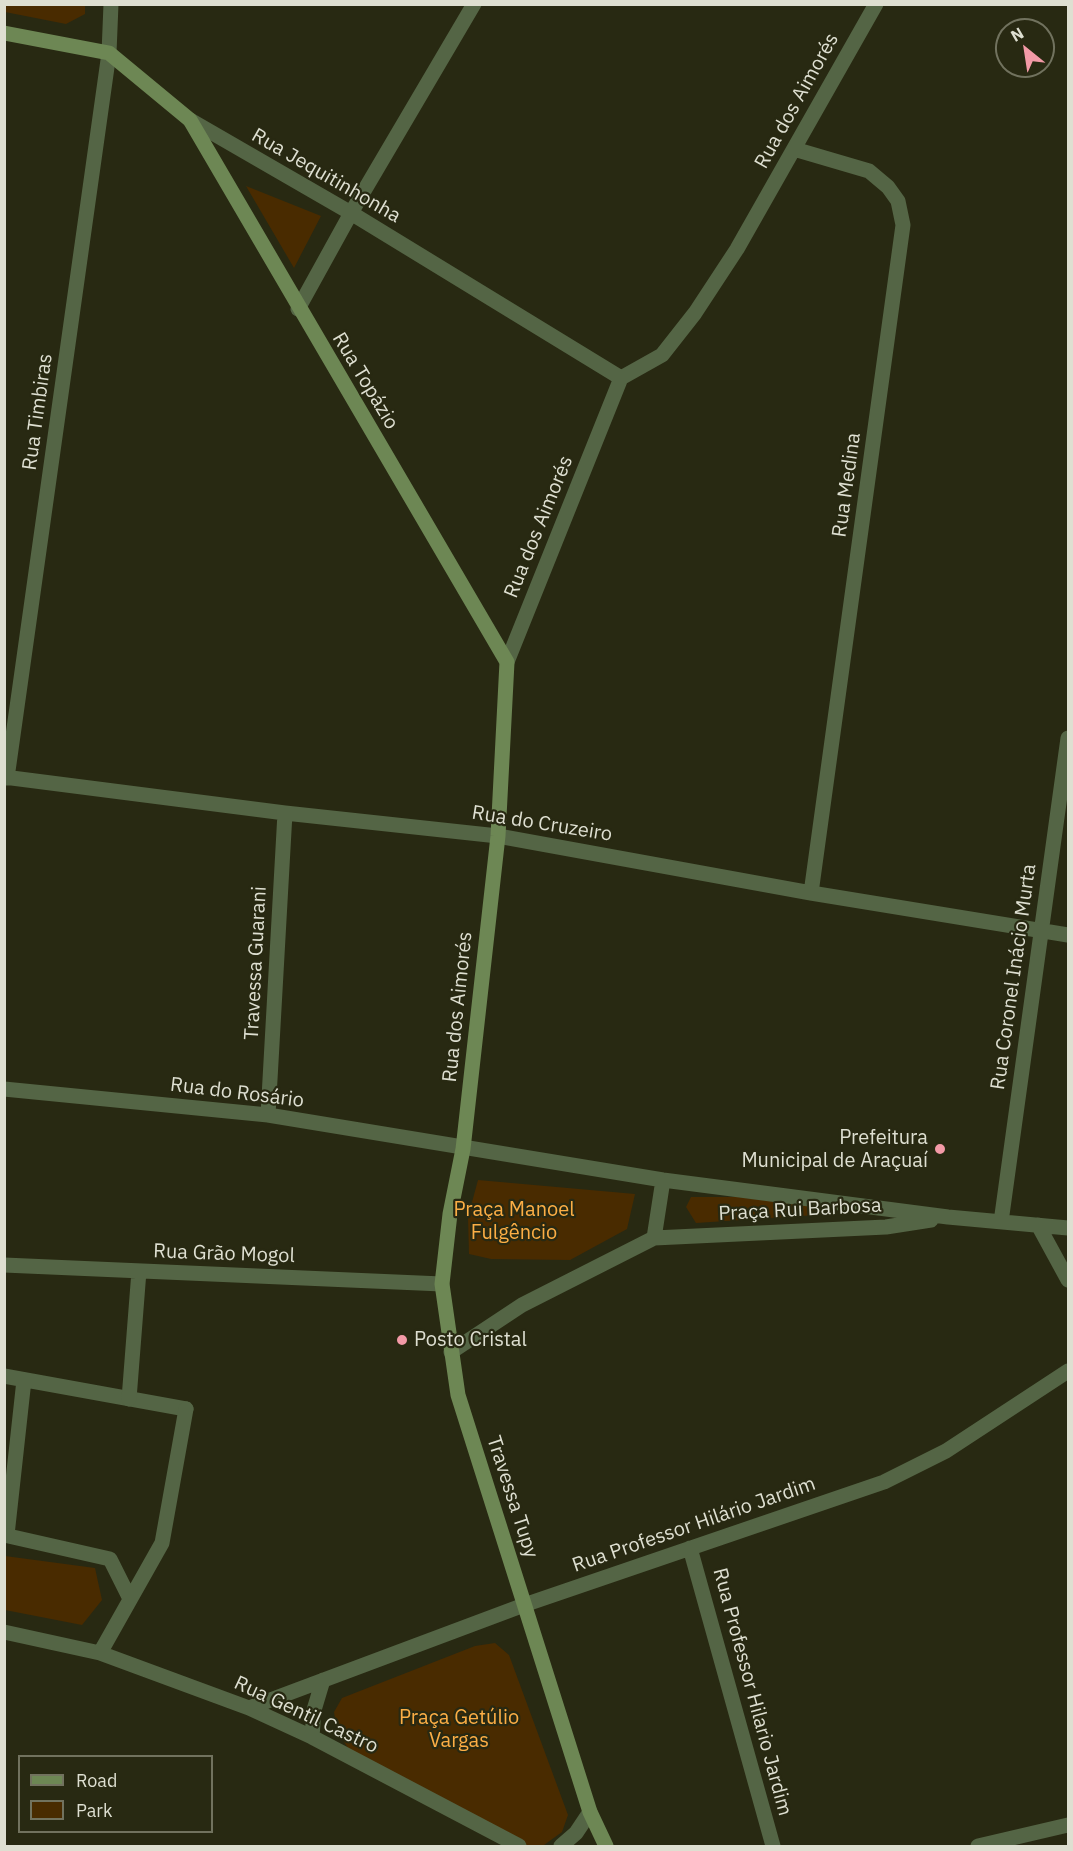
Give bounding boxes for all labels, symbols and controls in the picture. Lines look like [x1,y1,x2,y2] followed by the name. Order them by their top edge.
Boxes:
[995,18,1055,78] north arrow
[1007,23,1027,46] text: N
[750,29,844,173] street label: Rua dos Aimorés
[247,124,405,228] street label: Rua Jequitinhonha
[327,328,403,434] street label: Rua Topázio
[18,352,58,472] street label: Rua Timbiras
[828,431,866,539] street label: Rua Medina
[500,452,578,602] street label: Rua dos Aimorés
[470,801,614,847] street label: Rua do Cruzeiro
[986,863,1042,1091] street label: Rua Coronel Inácio Murta
[240,885,272,1041] street label: Travessa Guarani
[438,931,478,1083] street label: Rua dos Aimorés
[169,1073,305,1113] street label: Rua do Rosário
[741,1126,928,1173] place label: Prefeitura Municipal de Araçuaí
[933,1142,947,1156] marker: Prefeitura Municipal de Araçuaí
[718,1194,882,1226] street label: Praça Rui Barbosa
[453,1198,575,1245] park label: Praça Manoel Fulgêncio
[153,1240,295,1268] street label: Rua Grão Mogol
[414,1328,527,1352] place label: Posto Cristal
[395,1333,409,1347] marker: Posto Cristal
[481,1433,543,1561] street label: Travessa Tupy
[569,1472,819,1578] street label: Rua Professor Hilário Jardim
[707,1566,797,1818] street label: Rua Professor Hilario Jardim
[230,1671,382,1759] street label: Rua Gentil Castro
[399,1706,519,1753] park label: Praça Getúlio Vargas
[18,1755,213,1833] legend
[76,1769,117,1792] text: Road
[76,1799,112,1822] text: Park

